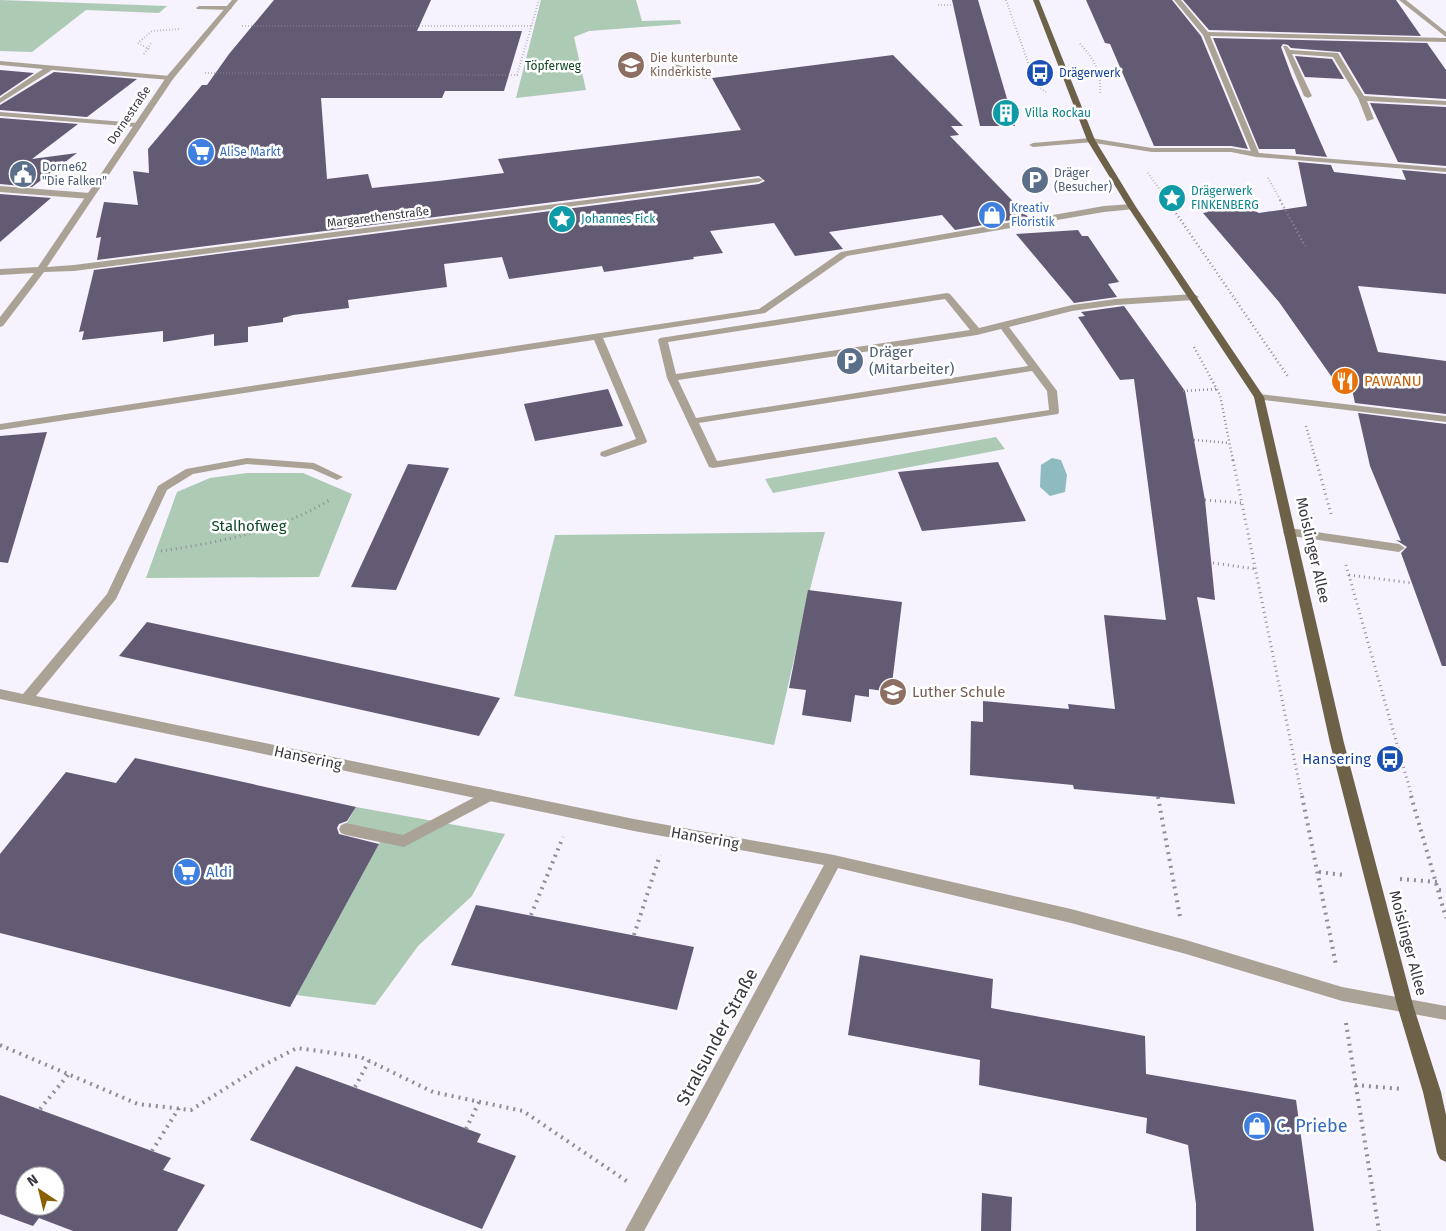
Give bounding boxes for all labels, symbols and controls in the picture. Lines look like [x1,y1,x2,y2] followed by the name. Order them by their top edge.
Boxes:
[616,50,646,80] school or university icon: Die kunterbunte Kinderkiste
[650,51,738,79] place label: Die kunterbunte Kinderkiste
[1025,58,1055,88] bus stop icon: Drägerwerk
[525,59,582,73] park label: Töpferweg
[1059,66,1121,80] place label: Drägerwerk
[104,83,154,147] street label: Dornestraße
[991,98,1021,128] building icon: Villa Rockau
[1025,106,1091,120] place label: Villa Rockau
[186,137,216,167] supermarket icon: AliSe Markt
[220,145,282,159] place label: AliSe Markt
[8,159,38,189] public building icon: Dorne62 "Die Falken"
[42,160,107,188] place label: Dorne62 "Die Falken"
[1020,165,1050,195] parking icon: Dräger (Besucher)
[1054,166,1112,194] place label: Dräger (Besucher)
[1157,183,1187,213] place icon: Drägerwerk FINKENBERG
[1191,184,1259,212] place label: Drägerwerk FINKENBERG
[977,200,1007,230] shop icon: Kreativ Floristik
[1011,201,1056,229] place label: Kreativ Floristik
[326,204,430,230] street label: Margarethenstraße
[547,204,577,234] place icon: Johannes Fick
[581,212,656,226] place label: Johannes Fick
[869,343,954,378] place label: Dräger (Mitarbeiter)
[835,346,865,376] parking icon: Dräger (Mitarbeiter)
[1330,366,1360,396] restaurant icon: PAWANU
[1364,372,1422,390] place label: PAWANU
[1292,495,1334,605] street label: Moislinger Allee
[211,517,287,535] park label: Stalhofweg
[878,677,908,707] school or university icon: Luther Schule
[912,683,1005,701] place label: Luther Schule
[272,742,344,774] street label: Hansering
[1375,744,1405,774] bus stop icon: Hansering
[1302,750,1371,768] place label: Hansering
[669,823,741,853] street label: Hansering
[172,857,202,887] supermarket icon: Aldi
[206,863,232,881] place label: Aldi
[1385,888,1431,998] street label: Moislinger Allee
[672,965,762,1109] street label: Stralsunder Straße
[1242,1111,1272,1141] shop icon: C. Priebe
[1276,1115,1348,1137] place label: C. Priebe
[15,1166,65,1216] north arrow
[24,1171,42,1190] text: N

